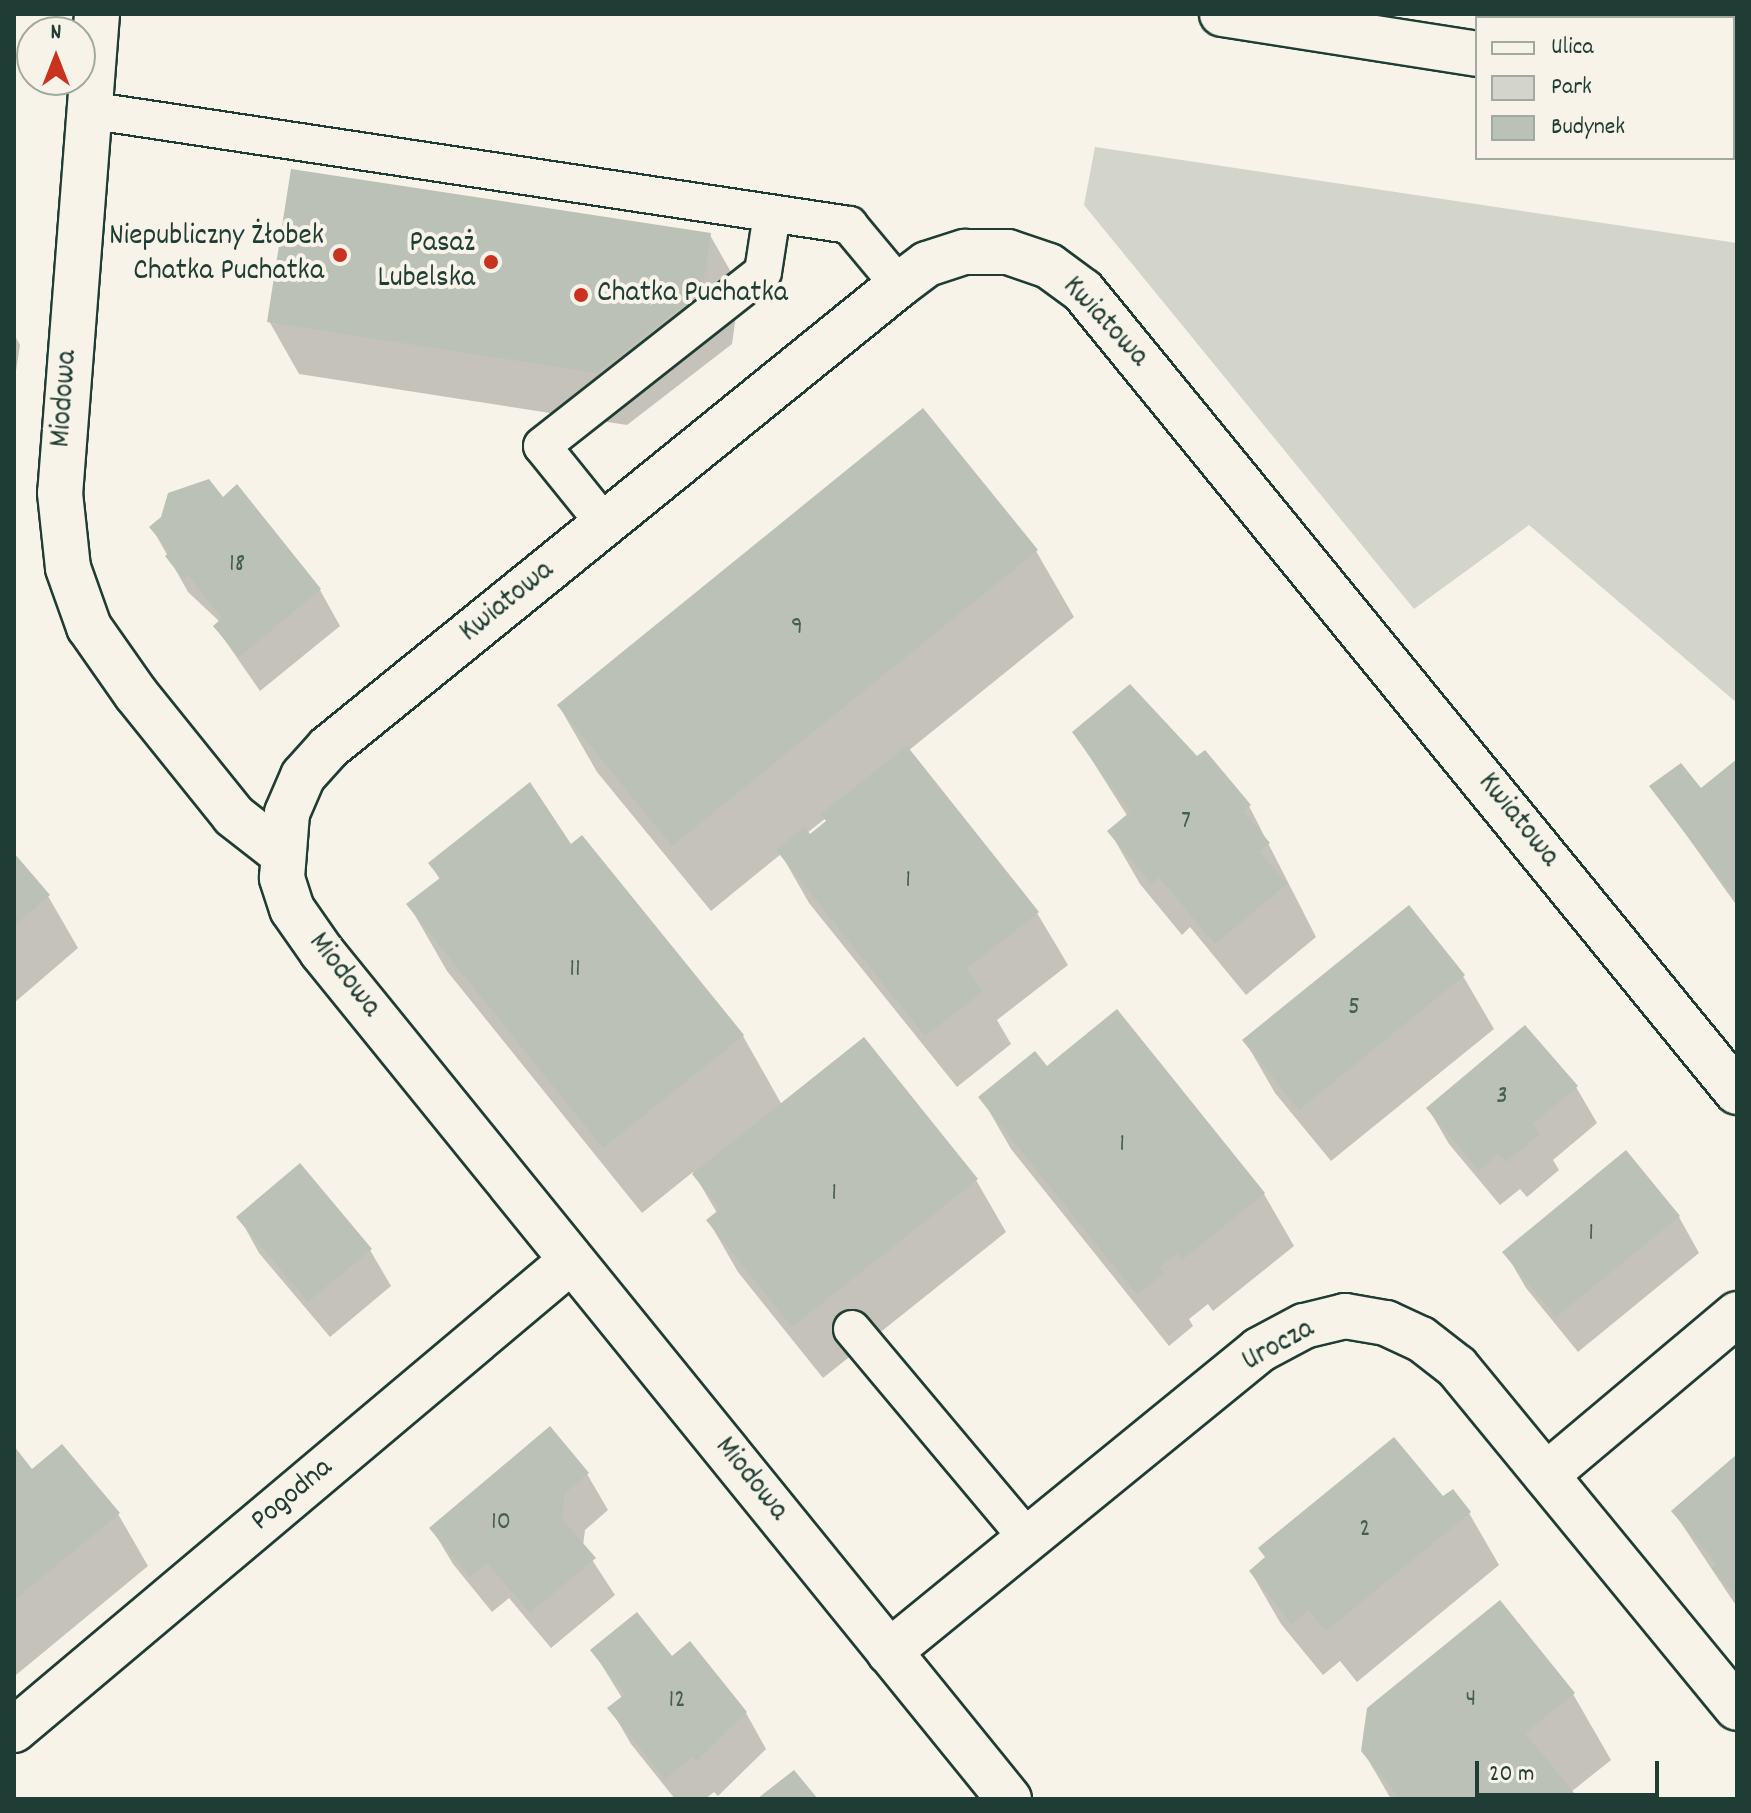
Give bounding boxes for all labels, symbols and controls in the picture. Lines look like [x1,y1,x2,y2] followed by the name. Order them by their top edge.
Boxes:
[16,16,96,96] north arrow
[1475,16,1735,160] legend
[51,18,61,49] text: N
[1551,31,1594,65] text: Ulica
[1551,71,1592,105] text: Park
[1551,111,1625,145] text: Budynek
[109,220,324,290] place label: Niepubliczny Żłobek Chatka Puchatka
[377,227,475,298] place label: Pasaż Lubelska
[331,246,349,264] marker: Niepubliczny Żłobek Chatka Puchatka
[482,253,500,271] marker: Pasaż Lubelska
[1053,270,1155,376] street label: Kwiatowa
[597,277,788,313] place label: Chatka Puchatka
[572,286,590,304] marker: Chatka Puchatka
[45,349,87,449] street label: Miodowa
[229,549,245,581] house number: 18
[454,554,562,652] street label: Kwiatowa
[791,612,803,644] house number: 9
[1468,767,1566,875] street label: Kwiatowa
[1181,806,1191,838] house number: 7
[905,865,911,897] house number: 1
[299,927,387,1025] street label: Miodowa
[569,954,581,986] house number: 11
[1348,992,1360,1024] house number: 5
[1496,1081,1508,1113] house number: 3
[1119,1129,1125,1161] house number: 1
[831,1178,837,1210] house number: 1
[1588,1218,1594,1250] house number: 1
[1237,1313,1321,1381] street label: Urocza
[705,1431,795,1529] street label: Miodowa
[245,1452,341,1540] street label: Pogodna
[491,1507,511,1539] house number: 10
[1359,1514,1371,1546] house number: 2
[1466,1684,1476,1716] house number: 4
[668,1685,686,1717] house number: 12
[1479,1745,1663,1795] scale bar
[1489,1758,1535,1792] text: 20 m

